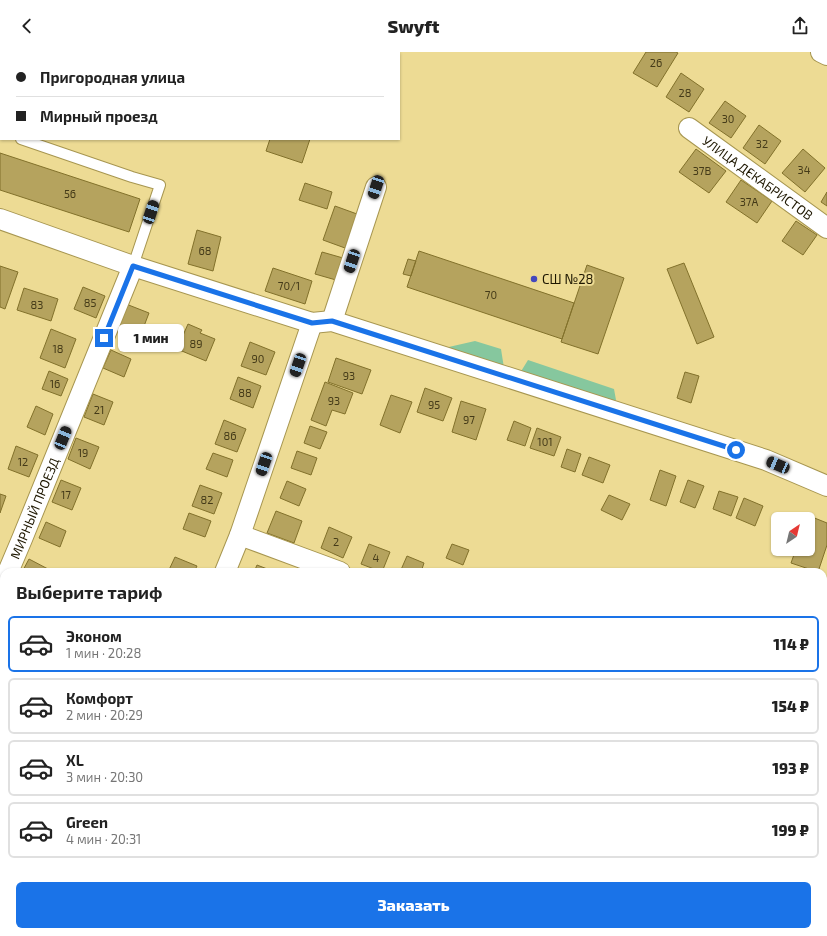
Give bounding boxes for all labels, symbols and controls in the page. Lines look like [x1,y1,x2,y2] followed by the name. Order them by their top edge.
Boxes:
[16,15,38,37] icon: back
[388,15,439,37] text: Swyft
[789,15,811,37] icon: share
[650,56,662,69] house number: 26
[40,68,185,86] text: Пригородная улица
[679,86,691,99] house number: 28
[40,107,158,125] text: Мирный проезд
[722,112,734,125] house number: 30
[700,133,816,223] street label: УЛИЦА ДЕКАБРИСТОВ
[756,137,768,150] house number: 32
[798,163,811,176] house number: 34
[693,164,711,177] house number: 37В
[367,174,385,200] car
[64,187,76,200] house number: 56
[740,195,758,208] house number: 37А
[142,199,160,225] car
[199,244,211,257] house number: 68
[343,248,361,274] car
[542,271,593,287] place label: СШ №28
[529,274,539,284] marker: СШ №28
[278,279,300,292] house number: 70/1
[485,288,497,301] house number: 70
[84,296,96,309] house number: 85
[31,298,43,311] house number: 83
[118,324,184,352] callout: 1 мин
[95,329,113,347] route end
[133,330,169,346] text: 1 мин
[190,337,202,350] house number: 89
[52,342,64,355] house number: 18
[252,352,264,365] house number: 90
[288,352,308,378] car
[343,369,355,382] house number: 93
[50,377,60,390] house number: 16
[238,386,252,399] house number: 88
[328,394,340,407] house number: 93
[428,398,440,411] house number: 95
[94,403,104,416] house number: 21
[463,413,475,426] house number: 97
[53,425,73,451] car
[224,429,236,442] house number: 86
[537,435,553,448] house number: 101
[727,441,745,459] route start
[78,446,88,459] house number: 19
[254,451,274,477] car
[6,455,62,561] street label: МИРНЫЙ ПРОЕЗД
[18,455,28,468] house number: 12
[765,455,791,475] car
[61,488,71,501] house number: 17
[201,493,213,506] house number: 82
[771,512,815,556] north arrow
[771,512,815,556] map controls
[333,535,339,548] house number: 2
[373,551,380,564] house number: 4
[16,581,162,603] text: Выберите тариф
[18,626,54,662] icon: car
[66,627,122,645] text: Эконом
[773,635,809,653] text: 114 ₽
[66,645,141,661] text: 1 мин · 20:28
[18,688,54,724] icon: car
[66,689,133,707] text: Комфорт
[772,697,809,715] text: 154 ₽
[66,707,143,723] text: 2 мин · 20:29
[18,750,54,786] icon: car
[66,751,84,769] text: XL
[772,759,809,777] text: 193 ₽
[66,769,143,785] text: 3 мин · 20:30
[18,812,54,848] icon: car
[66,813,108,831] text: Green
[772,821,809,839] text: 199 ₽
[66,831,141,847] text: 4 мин · 20:31
[16,882,811,928] button: Заказать

